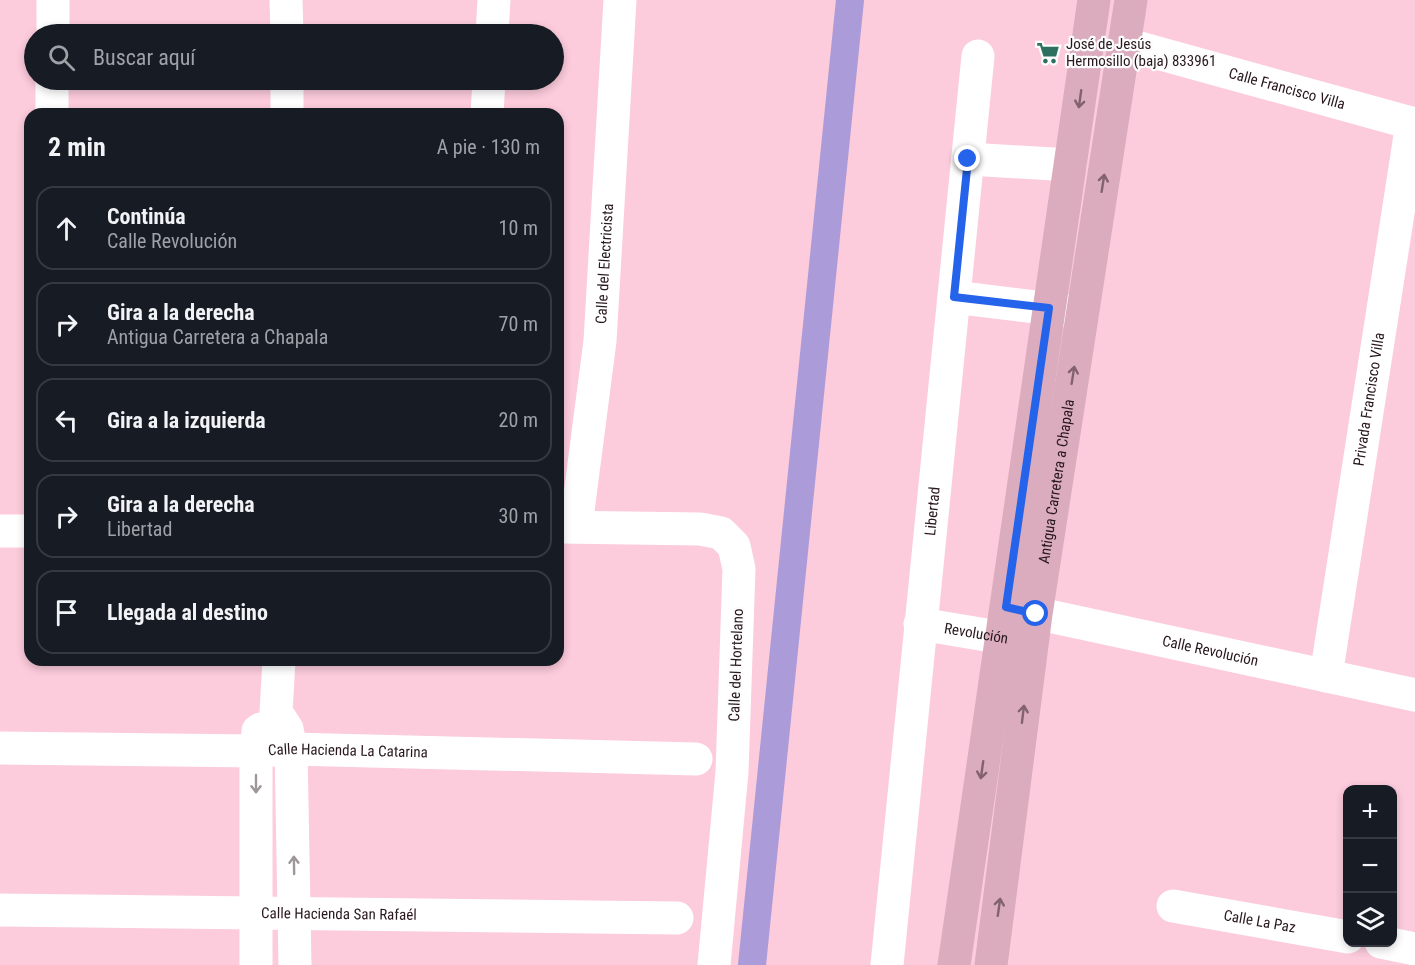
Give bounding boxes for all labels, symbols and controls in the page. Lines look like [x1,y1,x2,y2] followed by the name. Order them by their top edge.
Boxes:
[24,24,564,90] search box
[1066,35,1216,70] place label: José de Jesús Hermosillo (baja) 833961
[1035,40,1061,66] supermarket icon: José de Jesús Hermosillo (baja) 833961
[45,41,78,74] icon: search
[93,45,196,70] text: Buscar aquí
[1227,64,1347,113] street label: Calle Francisco Villa
[1074,89,1085,109] one-way arrow
[48,132,106,162] text: 2 min
[437,135,540,159] text: A pie · 130 m
[954,145,980,171] route end
[1098,173,1109,193] one-way arrow
[592,203,617,324] street label: Calle del Electricista
[107,204,186,229] text: Continúa
[50,212,83,245] icon: ahead
[499,216,538,240] text: 10 m
[107,229,237,253] text: Calle Revolución
[107,300,255,325] text: Gira a la derecha
[50,308,83,341] icon: right
[499,312,538,336] text: 70 m
[107,325,328,349] text: Antigua Carretera a Chapala
[1350,331,1388,467] street label: Privada Francisco Villa
[1068,366,1079,386] one-way arrow
[1035,398,1078,565] street label: Antigua Carretera a Chapala
[50,404,83,437] icon: left
[107,408,266,433] text: Gira a la izquierda
[499,408,538,432] text: 20 m
[921,486,944,537] street label: Libertad
[107,492,255,517] text: Gira a la derecha
[50,500,83,533] icon: right
[499,504,538,528] text: 30 m
[107,517,172,541] text: Libertad
[50,596,83,629] icon: arrive
[107,600,268,625] text: Llegada al destino
[1022,600,1048,626] route start
[725,608,747,722] street label: Calle del Hortelano
[943,619,1010,648] street label: Revolución
[1161,632,1260,670] street label: Calle Revolución
[1018,704,1029,724] one-way arrow
[267,740,428,761] street label: Calle Hacienda La Catarina
[977,760,988,780] one-way arrow
[250,774,262,794] one-way arrow
[1343,785,1397,947] map controls
[1343,785,1397,839] button: +
[1343,839,1397,893] button: −
[288,855,299,875] one-way arrow
[1343,893,1397,947] button: layers
[993,898,1004,917] one-way arrow
[261,904,417,924] street label: Calle Hacienda San Rafaél
[1222,906,1297,937] street label: Calle La Paz

